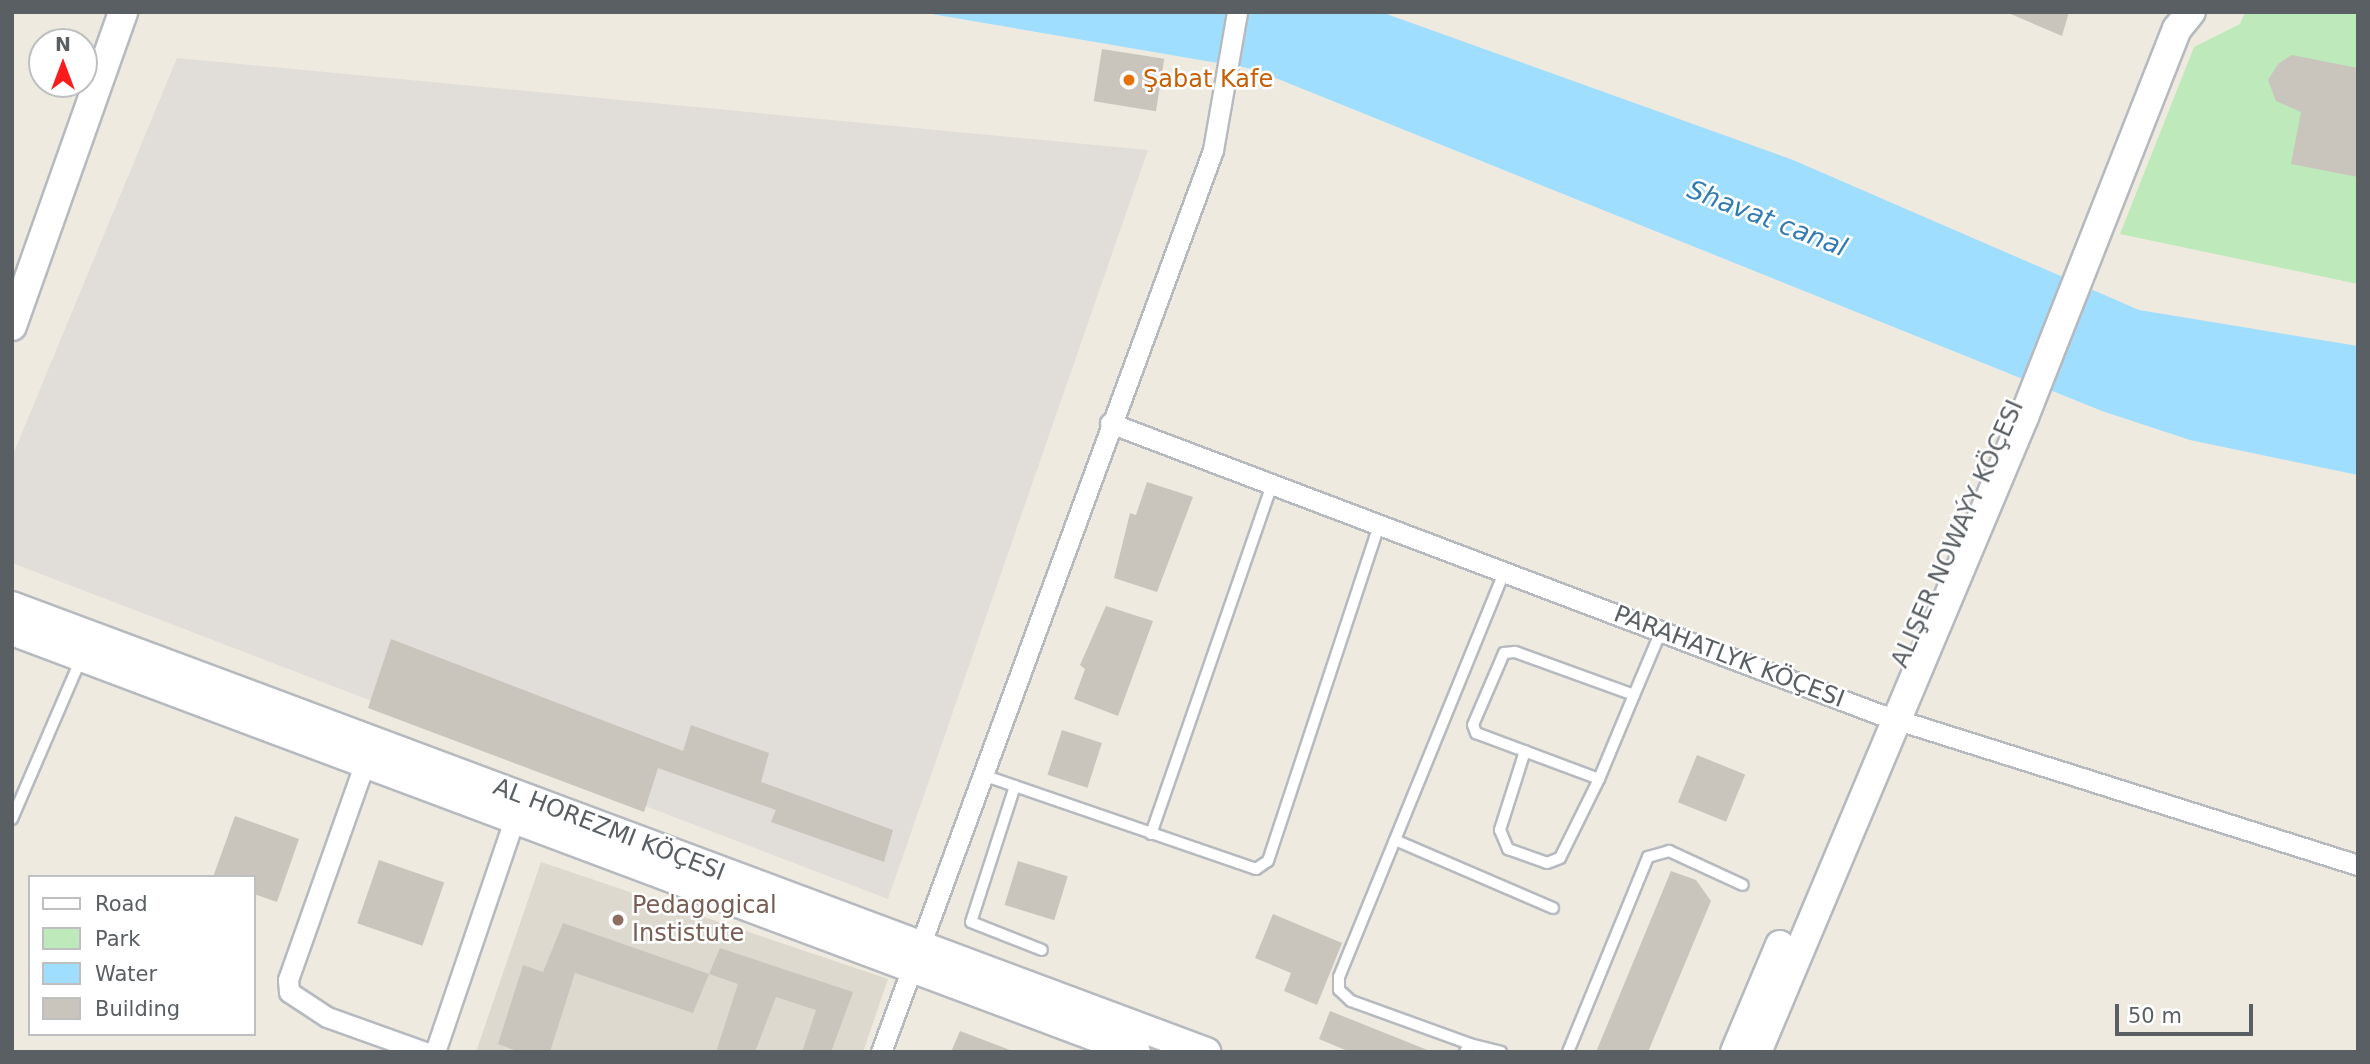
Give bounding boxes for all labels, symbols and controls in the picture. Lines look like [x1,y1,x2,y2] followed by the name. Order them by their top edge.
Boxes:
[28,28,98,98] north arrow
[55,33,71,55] text: N
[1143,66,1273,94] place label: Şabat Kafe
[1121,72,1137,88] marker: Şabat Kafe
[1683,174,1851,264] water label: Shavat canal
[1886,396,2030,672] street label: ALIŞER NOWAÝY KÖÇESI
[1610,600,1848,714] street label: PARAHATLYK KÖÇESI
[489,773,729,887] street label: AL HOREZMI KÖÇESI
[28,875,256,1036] legend
[95,892,148,916] text: Road
[632,892,777,948] place label: Pedagogical Instistute
[610,912,626,928] marker: Pedagogical Instistute
[95,927,140,951] text: Park
[95,962,157,986] text: Water
[2118,990,2256,1034] scale bar
[95,997,180,1021] text: Building
[2128,1004,2182,1028] text: 50 m

